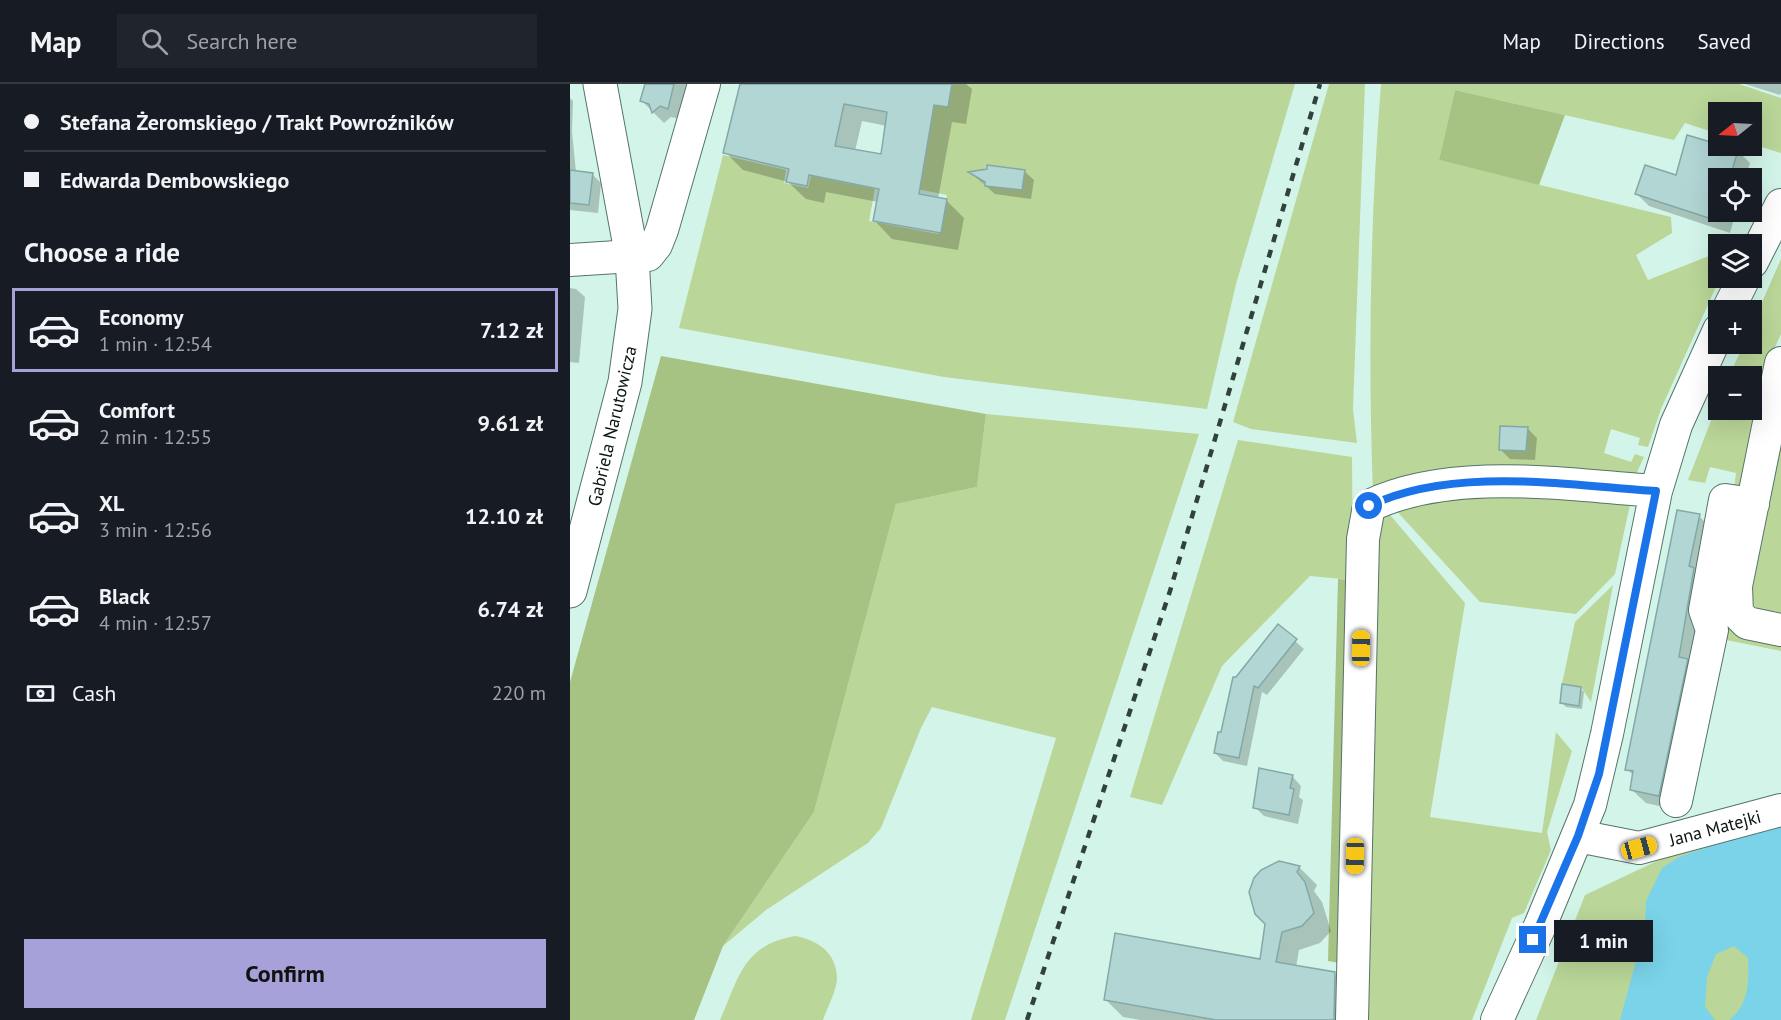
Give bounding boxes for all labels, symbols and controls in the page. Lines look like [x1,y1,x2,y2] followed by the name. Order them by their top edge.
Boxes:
[117,14,537,68] search box
[30,23,81,60] text: Map
[138,25,171,58] icon: search
[186,27,297,55] text: Search here
[1502,28,1541,55] text: Map
[1574,28,1665,55] text: Directions
[1698,28,1751,55] text: Saved
[1708,102,1762,156] north arrow
[1708,102,1762,420] map controls
[60,108,454,136] text: Stefana Żeromskiego / Trakt Powroźników
[60,166,289,194] text: Edwarda Dembowskiego
[1708,168,1762,222] button: locate
[1708,234,1762,288] button: layers
[24,235,180,269] text: Choose a ride
[1708,300,1762,354] button: +
[27,303,81,357] icon: car
[99,303,183,331] text: Economy
[480,316,543,344] text: 7.12 zł
[99,331,212,357] text: 1 min · 12:54
[582,344,642,508] street label: Gabriela Narutowicza
[1708,366,1762,420] button: −
[27,396,81,450] icon: car
[99,396,175,424] text: Comfort
[478,409,543,437] text: 9.61 zł
[99,424,212,450] text: 2 min · 12:55
[27,489,81,543] icon: car
[99,489,124,517] text: XL
[1355,492,1382,519] route start
[465,502,543,530] text: 12.10 zł
[99,517,212,543] text: 3 min · 12:56
[27,582,81,636] icon: car
[99,582,150,610] text: Black
[478,595,543,623] text: 6.74 zł
[99,610,212,636] text: 4 min · 12:57
[1352,630,1370,666] car
[24,677,57,710] icon: cash
[72,679,116,707] text: Cash
[492,680,546,706] text: 220 m
[1666,805,1763,852] street label: Jana Matejki
[1619,835,1659,861] car
[1346,838,1364,874] car
[1554,919,1653,961] callout: 1 min
[1519,926,1546,953] route end
[1579,928,1628,954] text: 1 min
[24,939,546,1008] button: Confirm

